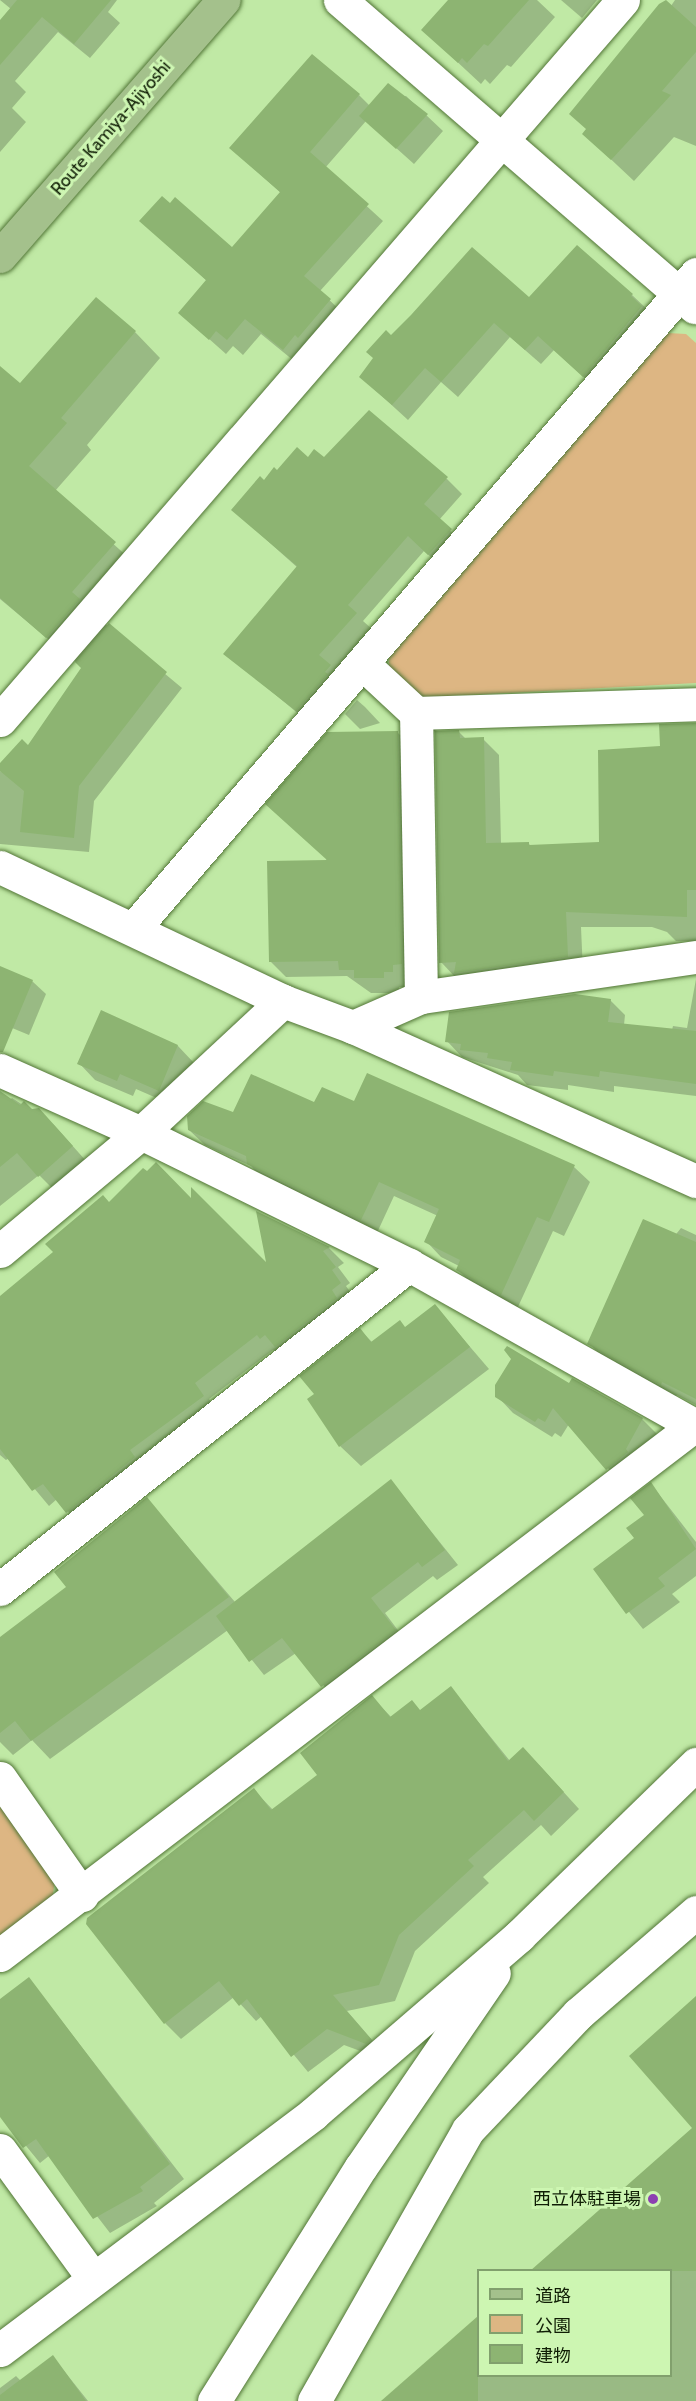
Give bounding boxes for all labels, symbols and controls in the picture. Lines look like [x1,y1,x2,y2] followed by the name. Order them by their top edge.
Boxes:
[47,56,175,200] street label: Route Kamiya-Ajiyoshi
[533,2188,641,2210] place label: 西立体駐車場
[646,2192,660,2206] marker: 西立体駐車場
[477,2269,672,2377] legend
[535,2285,571,2307] text: 道路
[535,2315,571,2337] text: 公園
[535,2345,571,2367] text: 建物

